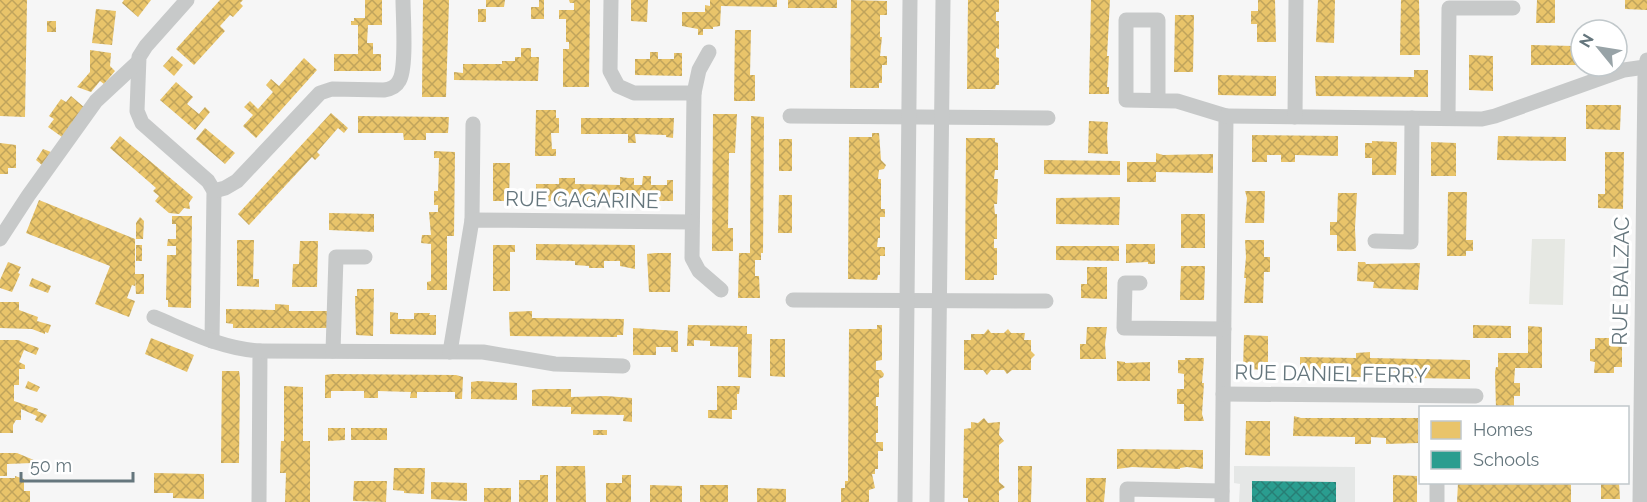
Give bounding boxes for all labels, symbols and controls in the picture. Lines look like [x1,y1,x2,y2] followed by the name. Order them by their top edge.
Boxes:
[1569,18,1629,78] north arrow
[1575,31,1598,51] text: N
[505,186,659,213] street label: RUE GAGARINE
[1607,216,1634,346] street label: RUE BALZAC
[1234,359,1428,388] street label: RUE DANIEL FERRY
[1419,406,1629,484] legend
[1473,419,1533,440] text: Homes
[21,445,134,483] scale bar
[1473,449,1540,470] text: Schools
[30,455,72,476] text: 50 m

